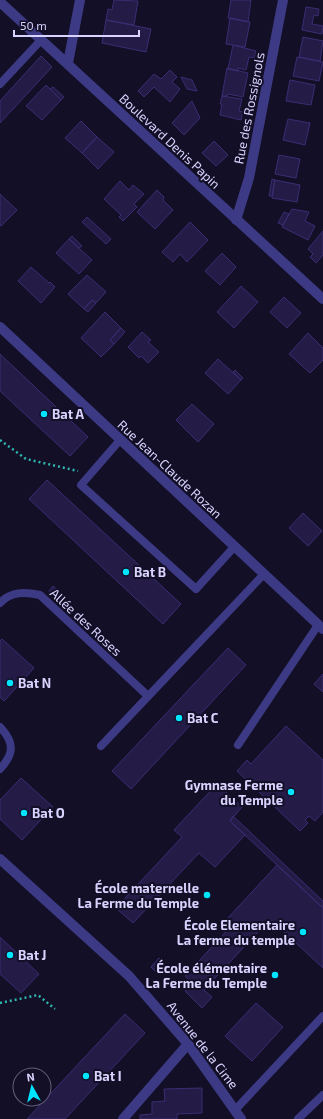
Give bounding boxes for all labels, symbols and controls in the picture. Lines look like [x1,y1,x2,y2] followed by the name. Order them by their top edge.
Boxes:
[14,12,139,38] scale bar
[20,18,47,32] text: 50 m
[230,51,268,165] street label: Rue des Rossignols
[116,90,224,192] street label: Boulevard Denis Papin
[52,406,85,422] place label: Bat A
[39,409,49,419] marker: Bat A
[115,416,225,522] street label: Rue Jean-Claude Rozan
[134,564,166,580] place label: Bat B
[121,567,131,577] marker: Bat B
[47,585,125,659] street label: Allée des Roses
[18,675,51,691] place label: Bat N
[5,678,15,688] marker: Bat N
[187,710,219,726] place label: Bat C
[174,713,184,723] marker: Bat C
[185,777,283,808] place label: Gymnase Ferme du Temple
[286,787,296,797] marker: Gymnase Ferme du Temple
[32,805,65,821] place label: Bat O
[19,808,29,818] marker: Bat O
[78,879,199,911] place label: École maternelle La Ferme du Temple
[202,890,212,900] marker: École maternelle La Ferme du Temple
[177,916,295,948] place label: École Elementaire La ferme du temple
[298,927,308,937] marker: École Elementaire La ferme du temple
[18,947,46,963] place label: Bat J
[5,950,15,960] marker: Bat J
[146,959,267,991] place label: École élémentaire La Ferme du Temple
[270,970,280,980] marker: École élémentaire La Ferme du Temple
[164,998,242,1092] street label: Avenue de la Cime
[12,1067,52,1107] north arrow
[94,1068,122,1084] place label: Bat I
[26,1070,35,1084] text: N
[81,1071,91,1081] marker: Bat I

